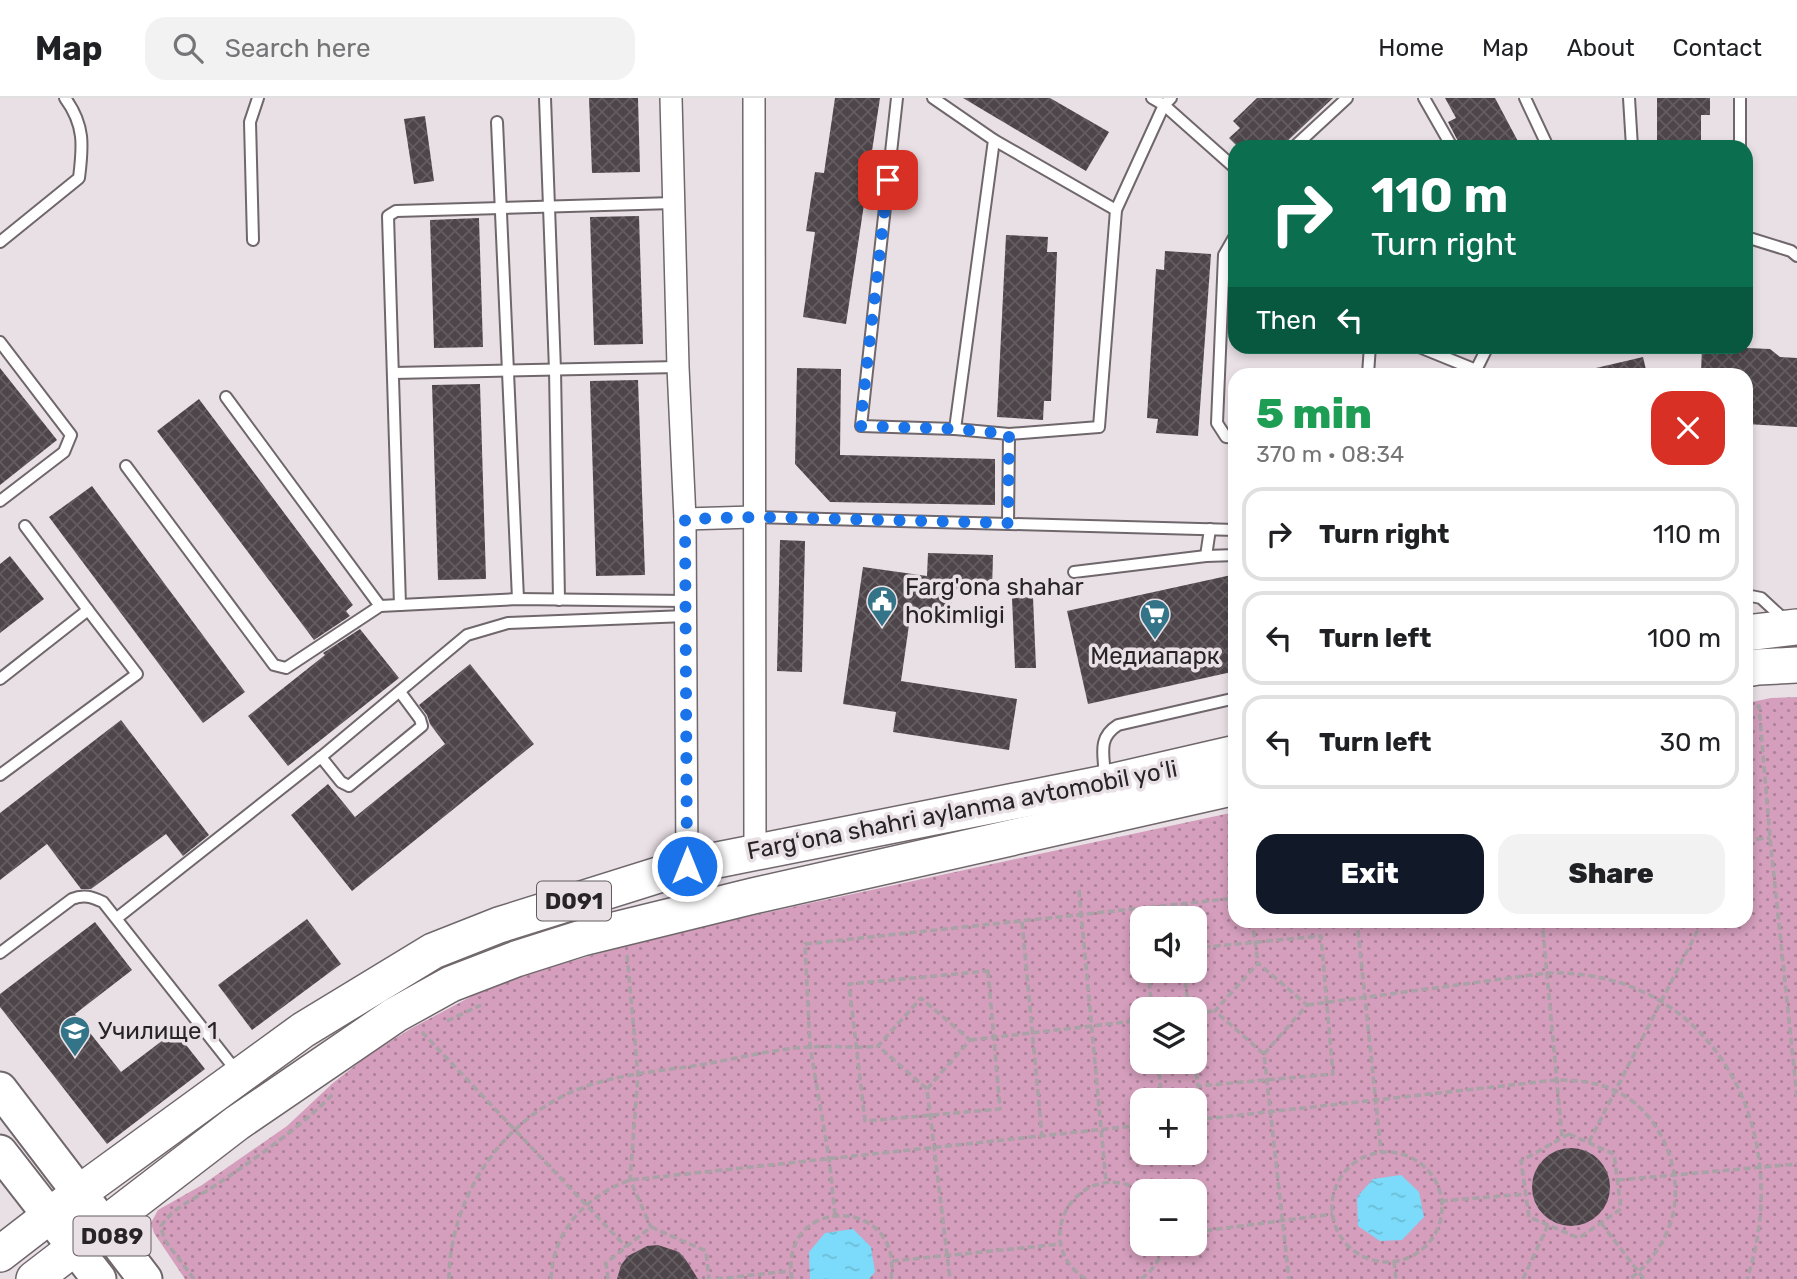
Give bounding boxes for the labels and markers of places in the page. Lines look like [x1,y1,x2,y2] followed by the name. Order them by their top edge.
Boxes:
[858,150,918,210] pin
[905,573,1084,629] place label: Farg'ona shahar hokimligi
[865,584,899,628] public building icon: Farg'ona shahar hokimligi
[1138,597,1172,641] supermarket icon: Медиапарк
[1090,642,1220,670] place label: Медиапарк
[58,1014,92,1058] school or university icon: Училище 1
[98,1017,218,1045] place label: Училище 1

